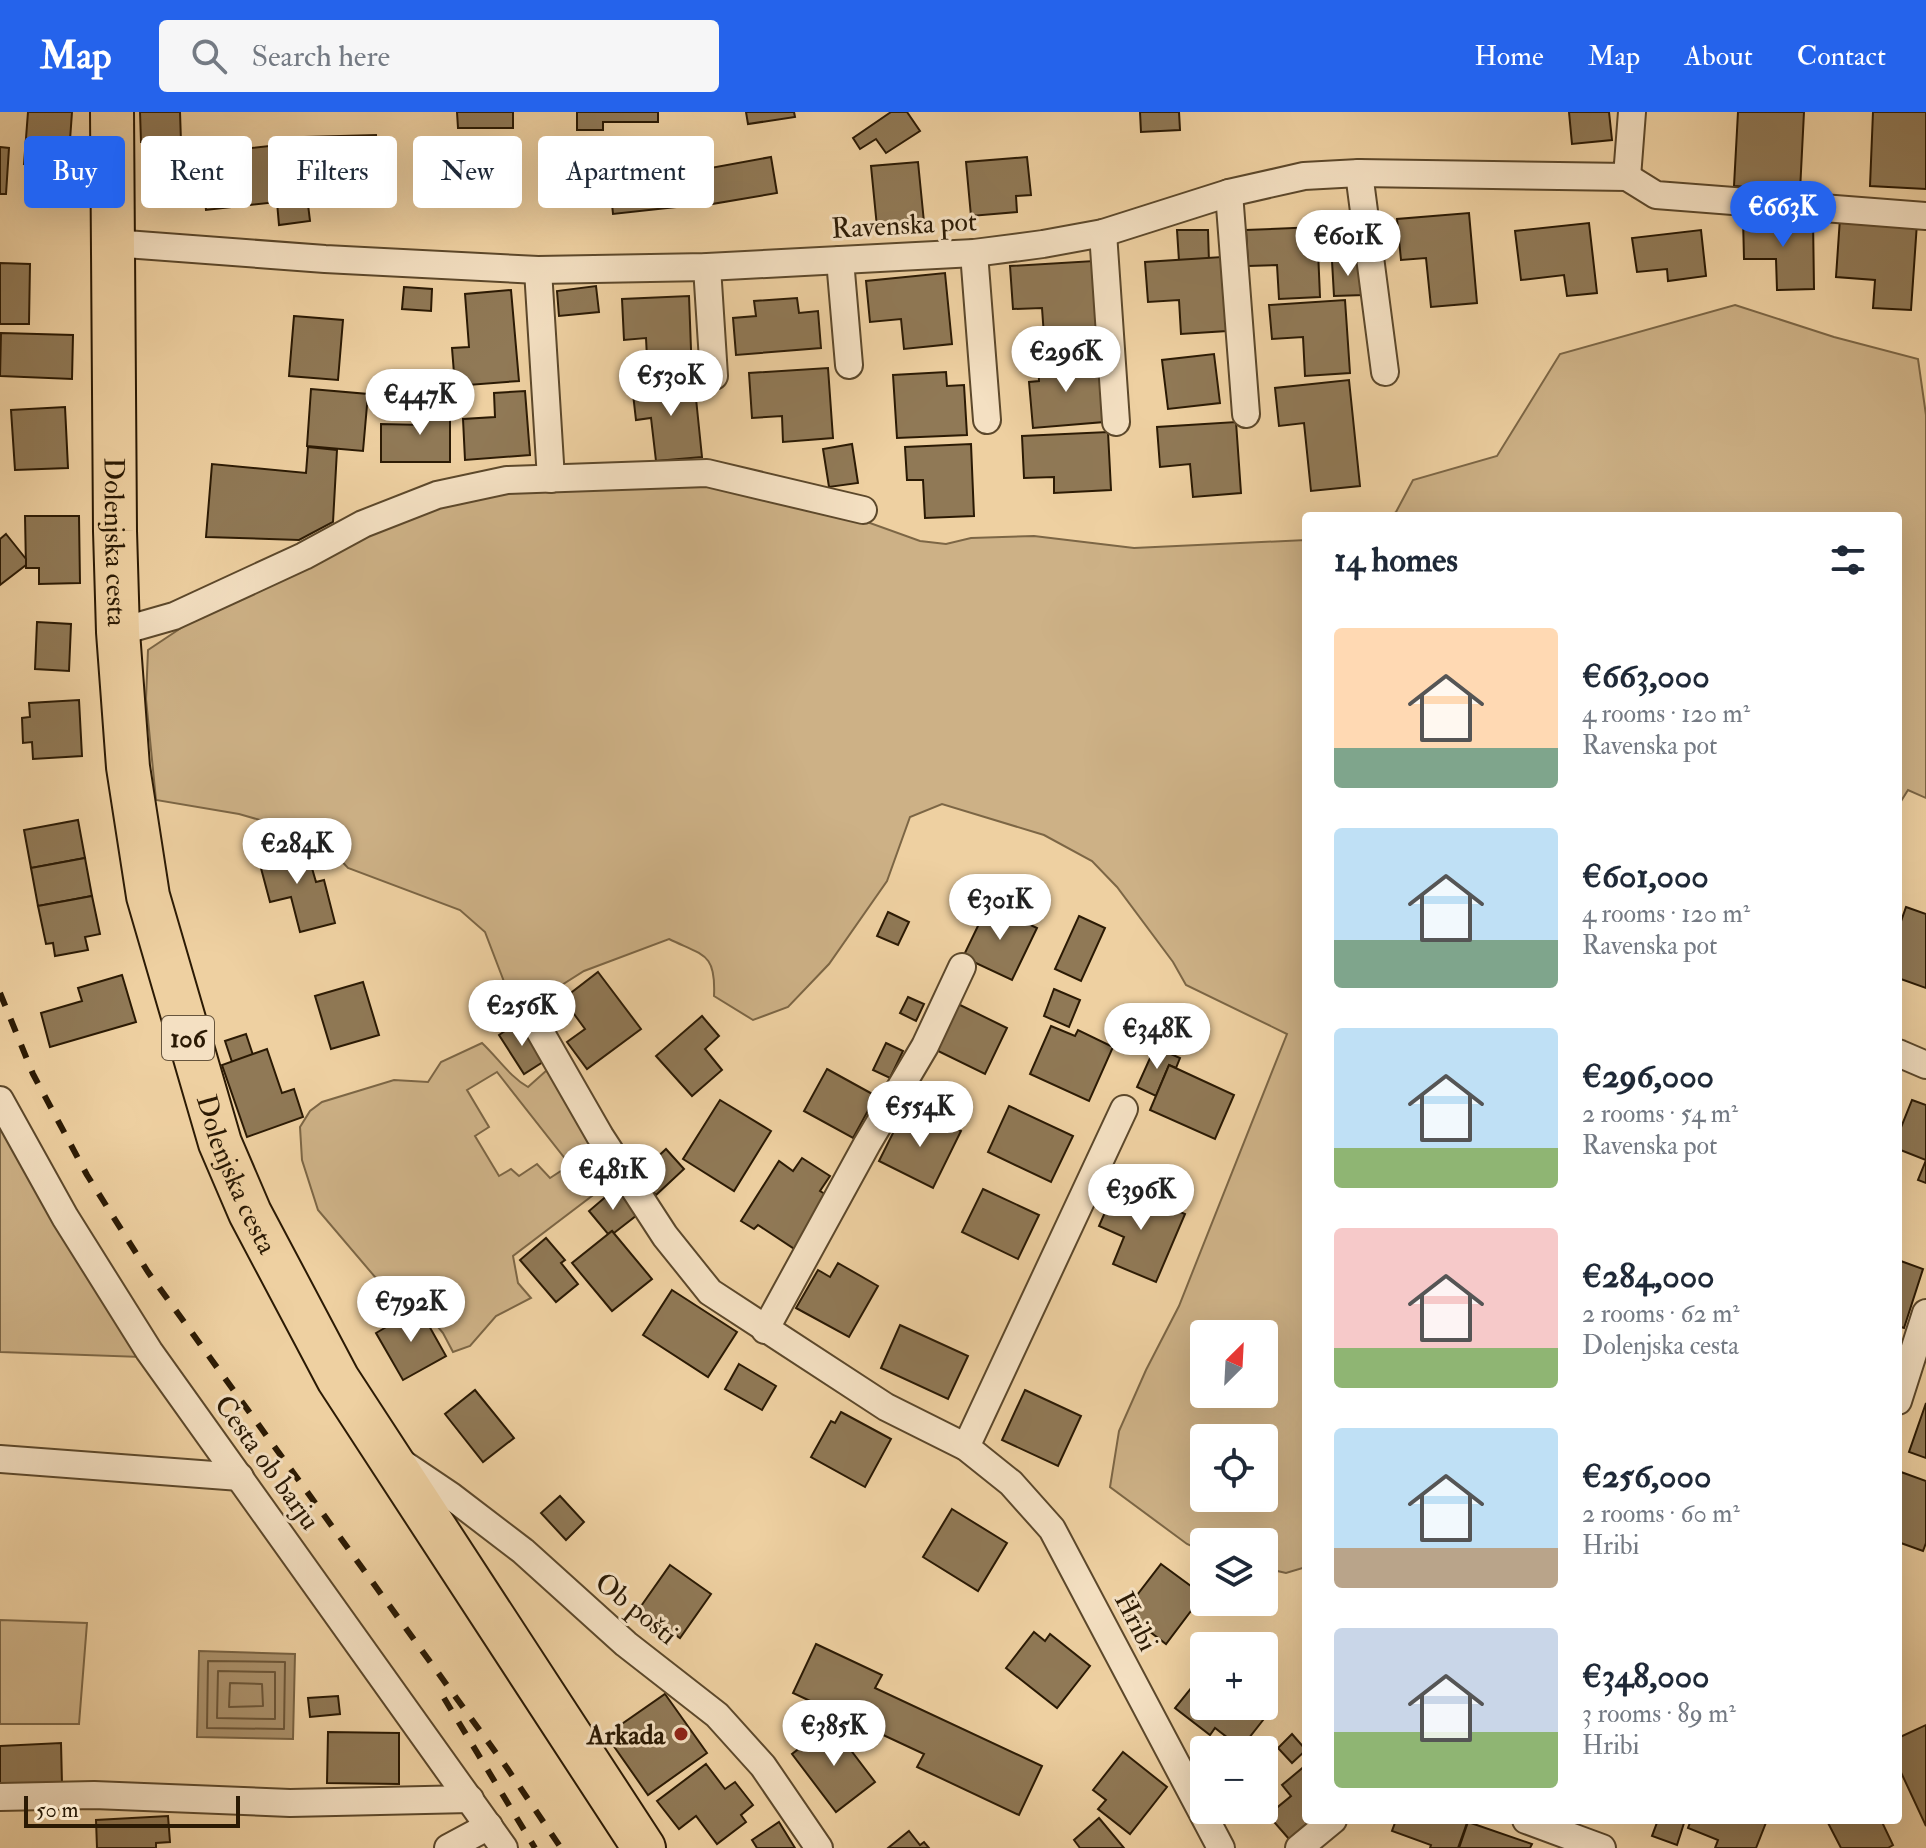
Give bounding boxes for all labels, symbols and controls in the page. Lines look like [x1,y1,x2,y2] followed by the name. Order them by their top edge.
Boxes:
[159,20,719,92] search box
[40,32,111,80] text: Map
[187,34,231,78] icon: search
[251,38,390,75] text: Search here
[1474,39,1544,74] text: Home
[1588,39,1640,74] text: Map
[1684,39,1753,74] text: About
[1797,39,1886,74] text: Contact
[24,136,125,208] chip: Buy
[141,136,252,208] chip: Rent
[268,136,397,208] chip: Filters
[413,136,522,208] chip: New
[538,136,714,208] chip: Apartment
[1727,181,1839,249] pin: €663K
[1748,191,1818,223] text: €663K
[830,204,978,247] street label: Ravenska pot
[1292,210,1404,278] pin: €601K
[1314,220,1382,252] text: €601K
[1010,326,1122,394] pin: €296K
[1030,336,1103,368] text: €296K
[615,350,727,418] pin: €530K
[637,360,705,392] text: €530K
[364,369,476,437] pin: €447K
[384,379,456,411] text: €447K
[95,457,134,628] street label: Dolenjska cesta
[1826,538,1870,582] icon: filters
[1334,539,1458,582] text: 14 homes
[1582,655,1710,698] text: €663,000
[1398,660,1494,756] icon: home
[1582,698,1750,730] text: 4 rooms · 120 m²
[1582,730,1718,762] text: Ravenska pot
[241,818,353,886] pin: €284K
[261,828,333,860] text: €284K
[1582,855,1709,898] text: €601,000
[1398,860,1494,956] icon: home
[944,874,1056,942] pin: €301K
[967,884,1033,916] text: €301K
[1582,898,1750,930] text: 4 rooms · 120 m²
[1582,930,1718,962] text: Ravenska pot
[466,980,578,1048] pin: €256K
[487,990,557,1022] text: €256K
[1101,1003,1213,1071] pin: €348K
[1122,1013,1192,1045] text: €348K
[162,1016,214,1060] road number: 106
[1582,1055,1714,1098] text: €296,000
[1398,1060,1494,1156] icon: home
[864,1081,976,1149] pin: €554K
[188,1091,285,1260] street label: Dolenjska cesta
[885,1091,955,1123] text: €554K
[1582,1098,1738,1130] text: 2 rooms · 54 m²
[1582,1130,1718,1162] text: Ravenska pot
[557,1144,669,1212] pin: €481K
[579,1154,647,1186] text: €481K
[1085,1164,1197,1232] pin: €396K
[1106,1174,1176,1206] text: €396K
[1582,1255,1715,1298] text: €284,000
[1398,1260,1494,1356] icon: home
[355,1276,467,1344] pin: €792K
[375,1286,447,1318] text: €792K
[1582,1298,1740,1330] text: 2 rooms · 62 m²
[1190,1320,1278,1408] north arrow
[1190,1320,1278,1824] map controls
[1582,1330,1739,1362] text: Dolenjska cesta
[206,1389,327,1537] street label: Cesta ob barju
[1190,1424,1278,1512] button: locate
[1582,1455,1711,1498] text: €256,000
[1398,1460,1494,1556] icon: home
[1582,1498,1740,1530] text: 2 rooms · 60 m²
[1190,1528,1278,1616] button: layers
[1582,1530,1639,1562] text: Hribi
[588,1565,684,1653] street label: Ob pošti
[1106,1586,1165,1657] street label: Hribi
[1190,1632,1278,1720] button: +
[1582,1655,1710,1698] text: €348,000
[1398,1660,1494,1756] icon: home
[1582,1698,1736,1730] text: 3 rooms · 89 m²
[778,1700,890,1768] pin: €385K
[801,1710,868,1742] text: €385K
[586,1718,666,1753] place label: Arkada
[672,1725,690,1743] marker: Arkada
[1582,1730,1639,1762] text: Hribi
[1190,1736,1278,1824] button: −
[24,1792,240,1828] scale bar
[36,1796,78,1824] text: 50 m

